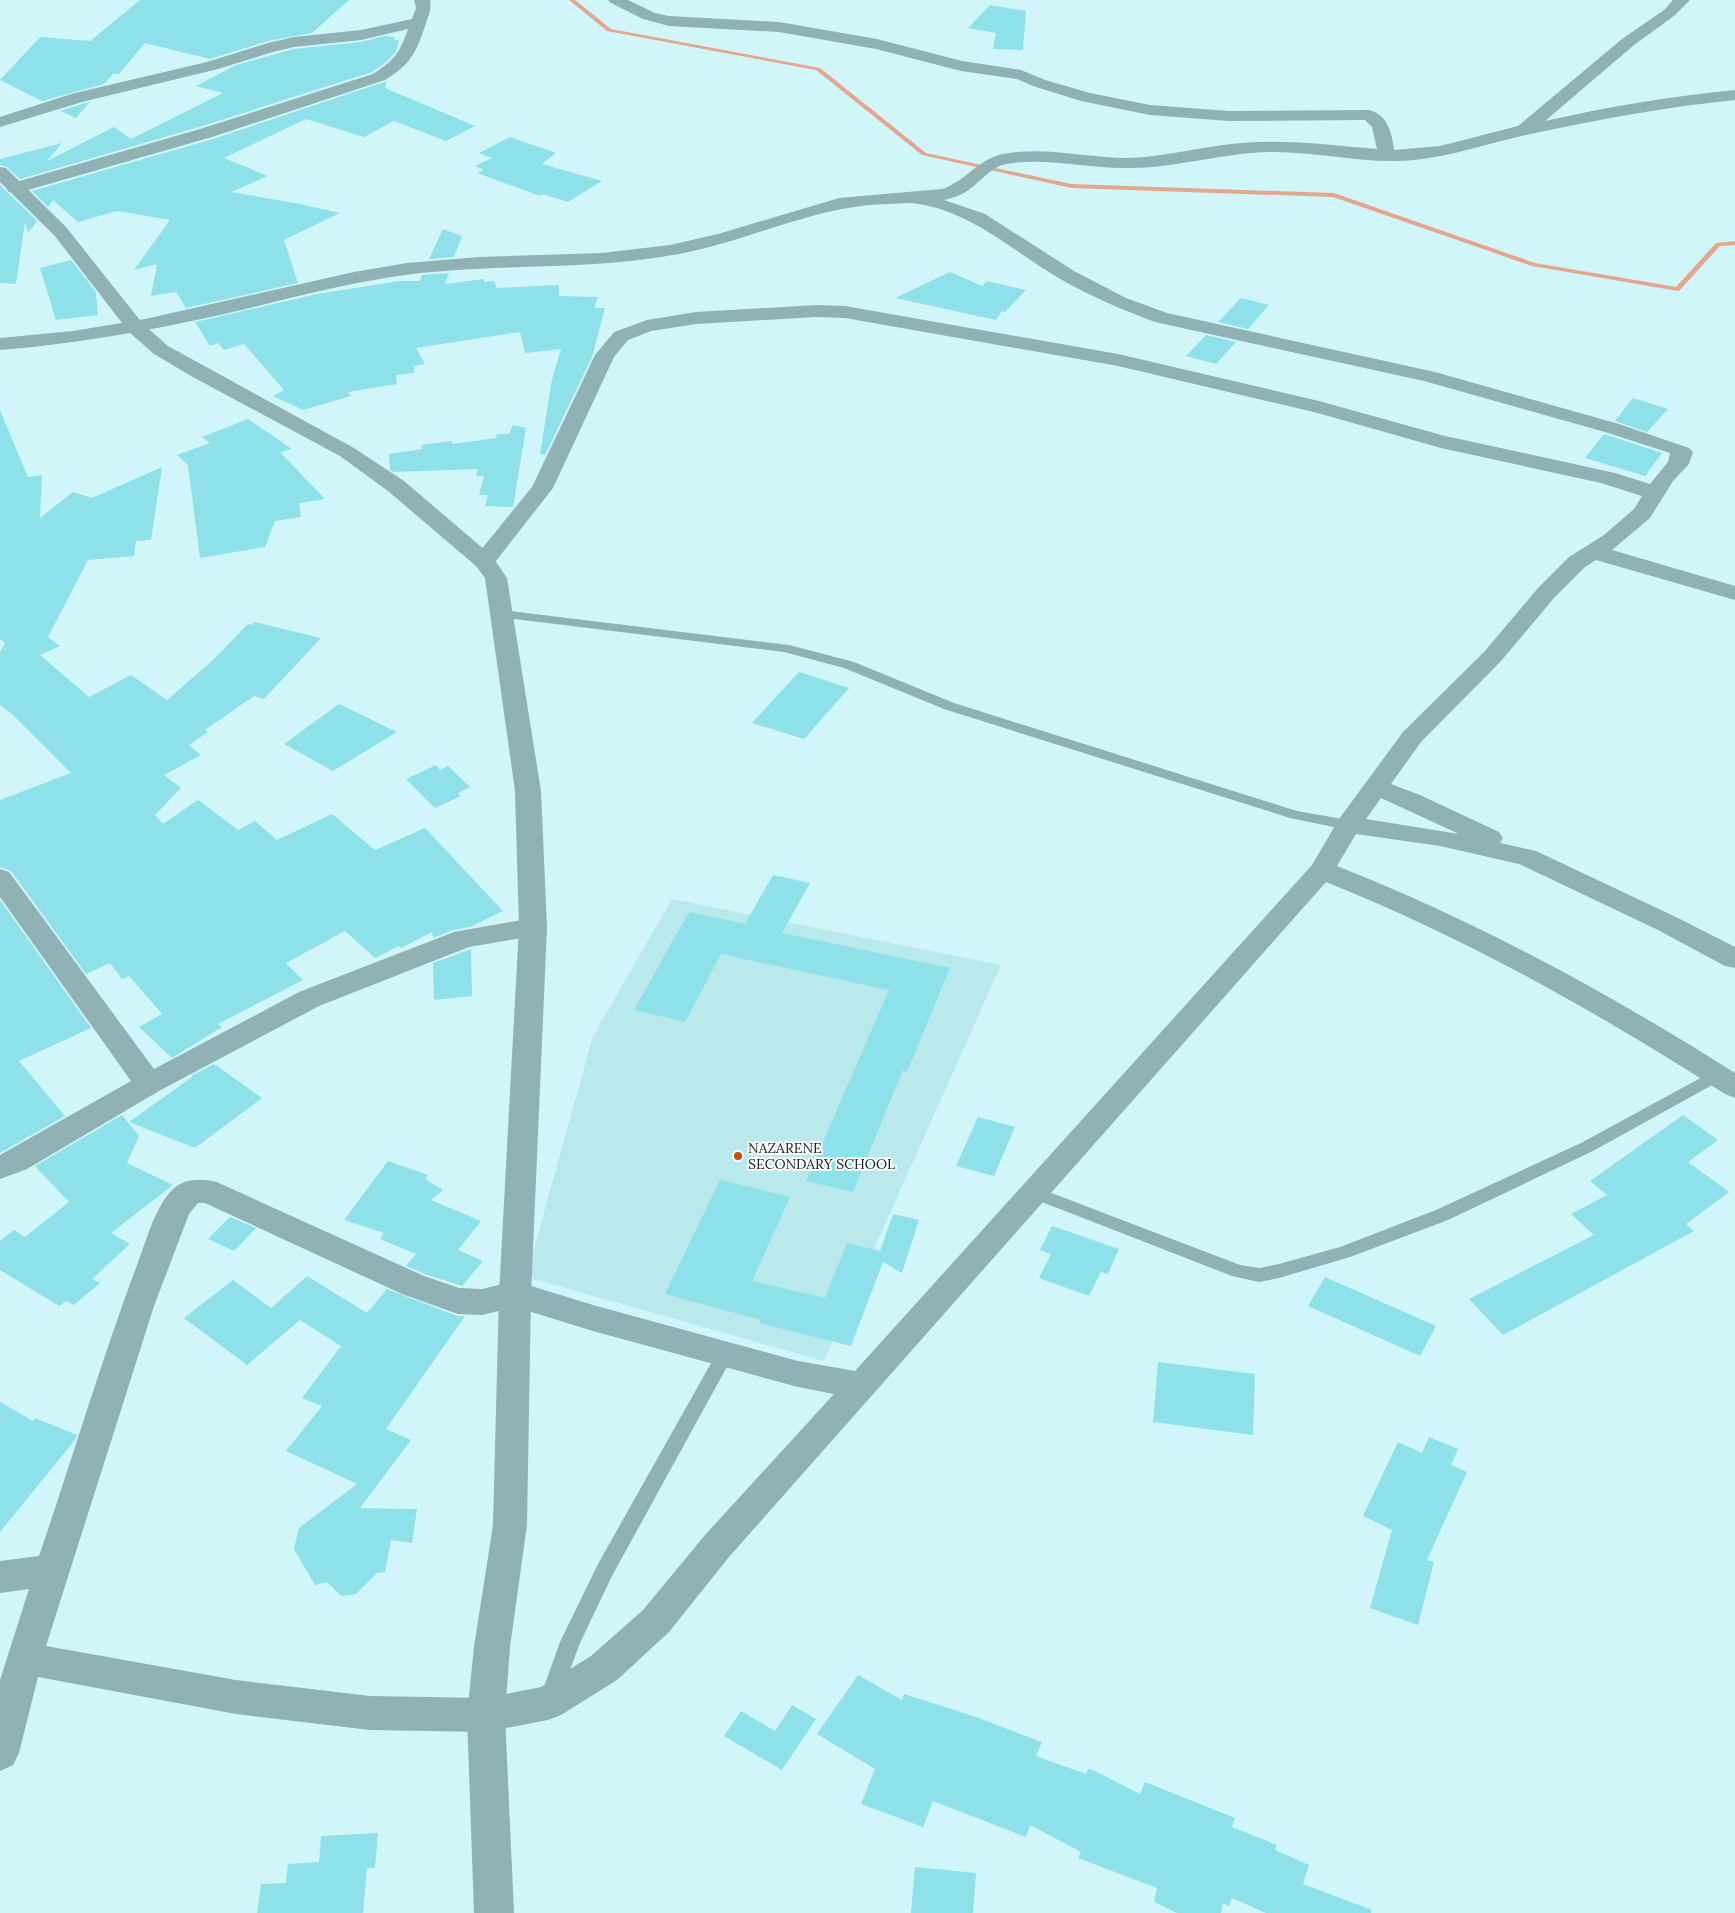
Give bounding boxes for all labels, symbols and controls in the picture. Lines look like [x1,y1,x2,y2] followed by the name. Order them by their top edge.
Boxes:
[748,1139,895,1173] place label: NAZARENE SECONDARY SCHOOL
[732,1150,744,1162] marker: NAZARENE SECONDARY SCHOOL

